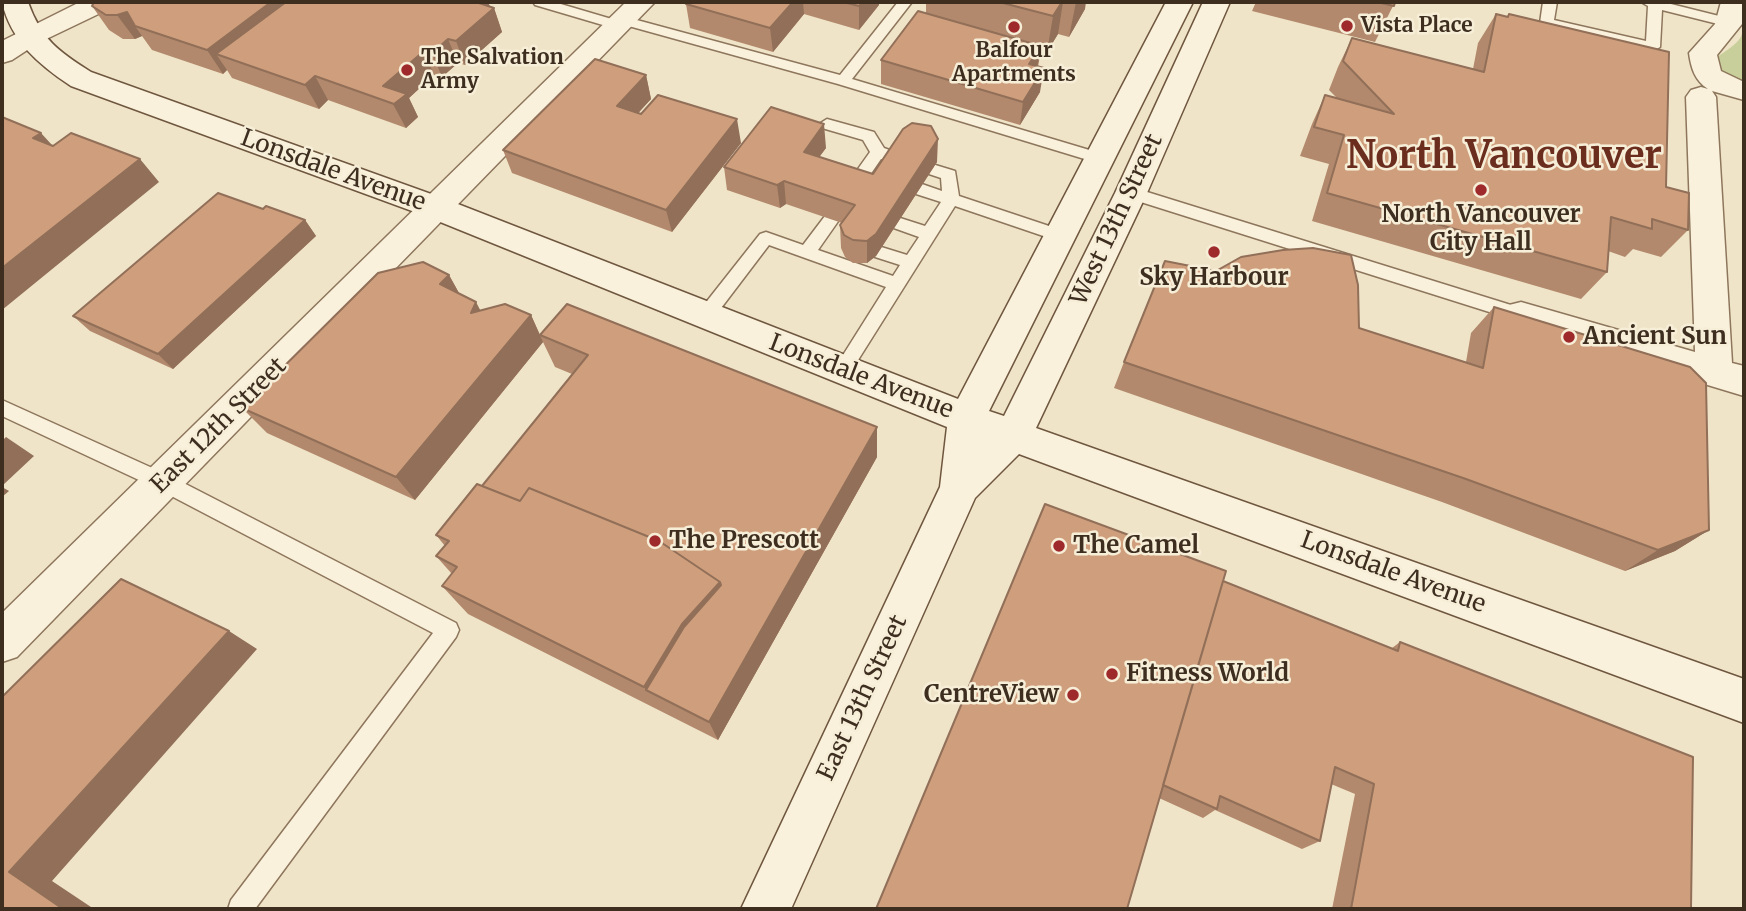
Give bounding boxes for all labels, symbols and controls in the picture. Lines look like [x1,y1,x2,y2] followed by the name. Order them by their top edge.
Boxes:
[1361,13,1473,39] place label: Vista Place
[1339,18,1355,34] marker: Vista Place
[1006,19,1022,35] marker: Balfour Apartments
[952,38,1076,88] place label: Balfour Apartments
[421,45,564,95] place label: The Salvation Army
[399,62,415,78] marker: The Salvation Army
[237,124,429,218] street label: Lonsdale Avenue
[1065,130,1169,310] street label: West 13th Street
[1346,134,1662,180] district label: North Vancouver
[1473,182,1489,198] marker: North Vancouver City Hall
[1381,201,1581,257] place label: North Vancouver City Hall
[1206,244,1222,260] marker: Sky Harbour
[1139,264,1289,292] place label: Sky Harbour
[1583,323,1727,351] place label: Ancient Sun
[765,329,957,425] street label: Lonsdale Avenue
[1561,329,1577,345] marker: Ancient Sun
[145,352,293,500] street label: East 12th Street
[1297,526,1489,620] street label: Lonsdale Avenue
[669,527,819,555] place label: The Prescott
[1073,532,1199,560] place label: The Camel
[647,533,663,549] marker: The Prescott
[1051,538,1067,554] marker: The Camel
[812,611,914,785] street label: East 13th Street
[1126,660,1289,688] place label: Fitness World
[1104,666,1120,682] marker: Fitness World
[924,681,1059,709] place label: CentreView
[1065,687,1081,703] marker: CentreView

